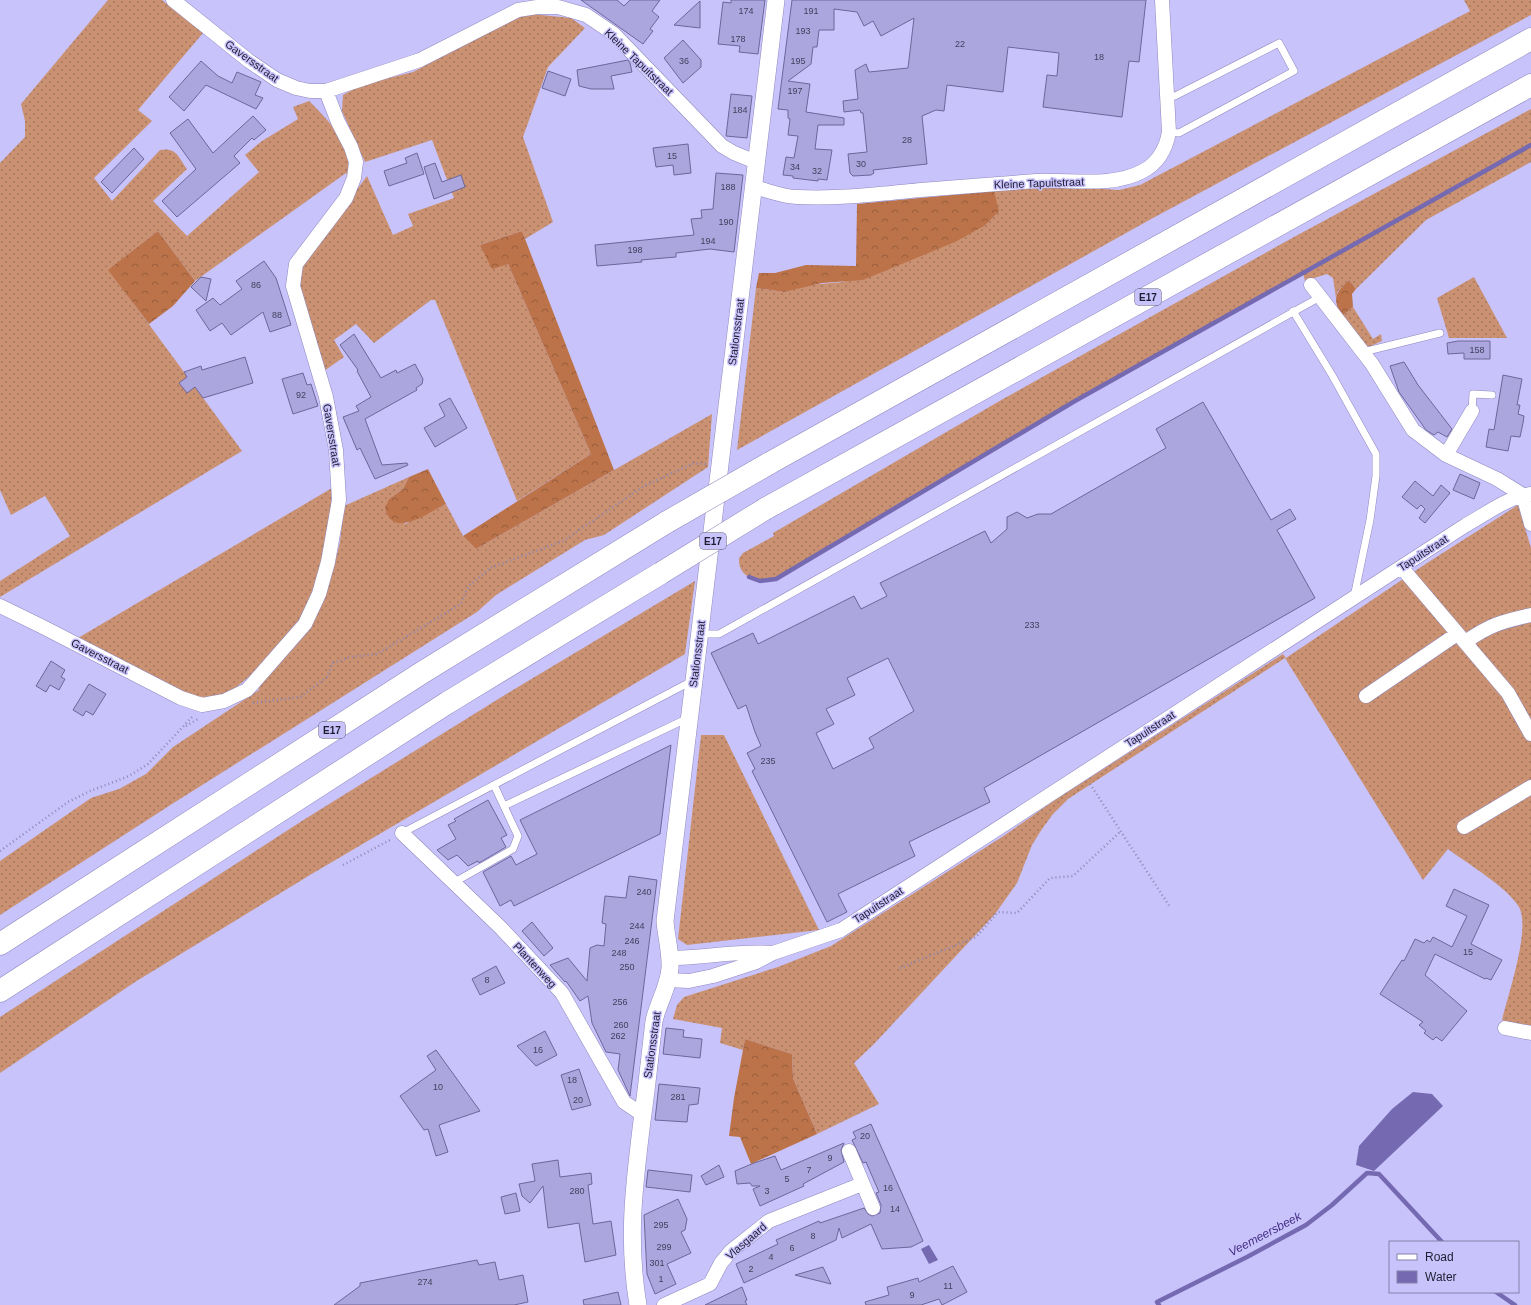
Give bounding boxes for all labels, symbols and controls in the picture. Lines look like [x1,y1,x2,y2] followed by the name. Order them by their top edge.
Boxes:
[738,6,754,16] house number: 174
[803,6,819,16] house number: 191
[602,26,676,98] street label: Kleine Tapuitstraat
[795,26,811,36] house number: 193
[730,34,746,44] house number: 178
[223,38,281,84] street label: Gaversstraat
[955,39,965,49] house number: 22
[1094,52,1104,62] house number: 18
[679,56,689,66] house number: 36
[790,56,806,66] house number: 195
[787,86,803,96] house number: 197
[732,105,748,115] house number: 184
[902,135,912,145] house number: 28
[667,151,677,161] house number: 15
[856,159,866,169] house number: 30
[790,162,800,172] house number: 34
[812,166,822,176] house number: 32
[994,175,1084,191] street label: Kleine Tapuitstraat
[720,182,736,192] house number: 188
[718,217,734,227] house number: 190
[700,236,716,246] house number: 194
[627,245,643,255] house number: 198
[251,280,261,290] house number: 86
[1135,289,1161,305] road number: E17
[726,298,746,366] street label: Stationsstraat
[272,310,282,320] house number: 88
[1469,345,1485,355] house number: 158
[296,390,306,400] house number: 92
[321,403,343,467] street label: Gaversstraat
[1396,532,1450,574] street label: Tapuitstraat
[700,533,726,549] road number: E17
[687,620,707,688] street label: Stationsstraat
[1024,620,1040,630] house number: 233
[69,636,131,676] street label: Gaversstraat
[1123,708,1177,750] street label: Tapuitstraat
[319,722,345,738] road number: E17
[760,756,776,766] house number: 235
[851,884,905,926] street label: Tapuitstraat
[636,887,652,897] house number: 240
[629,921,645,931] house number: 244
[624,936,640,946] house number: 246
[511,940,559,990] street label: Plantenweg
[1463,947,1473,957] house number: 15
[611,948,627,958] house number: 248
[619,962,635,972] house number: 250
[484,975,490,985] house number: 8
[612,997,628,1007] house number: 256
[641,1011,663,1079] street label: Stationsstraat
[613,1020,629,1030] house number: 260
[610,1031,626,1041] house number: 262
[533,1045,543,1055] house number: 16
[567,1075,577,1085] house number: 18
[433,1082,443,1092] house number: 10
[670,1092,686,1102] house number: 281
[573,1095,583,1105] house number: 20
[860,1131,870,1141] house number: 20
[827,1153,833,1163] house number: 9
[806,1165,812,1175] house number: 7
[784,1174,790,1184] house number: 5
[883,1183,893,1193] house number: 16
[569,1186,585,1196] house number: 280
[764,1186,770,1196] house number: 3
[890,1204,900,1214] house number: 14
[1226,1209,1305,1259] water label: Veemeersbeek
[653,1220,669,1230] house number: 295
[723,1220,769,1262] street label: Vlasgaard
[810,1231,816,1241] house number: 8
[1389,1241,1519,1293] legend
[656,1242,672,1252] house number: 299
[789,1243,795,1253] house number: 6
[1425,1250,1454,1264] text: Road
[768,1252,774,1262] house number: 4
[649,1258,665,1268] house number: 301
[748,1264,754,1274] house number: 2
[1425,1270,1457,1284] text: Water
[658,1274,664,1284] house number: 1
[417,1277,433,1287] house number: 274
[943,1281,953,1291] house number: 11
[909,1290,915,1300] house number: 9

